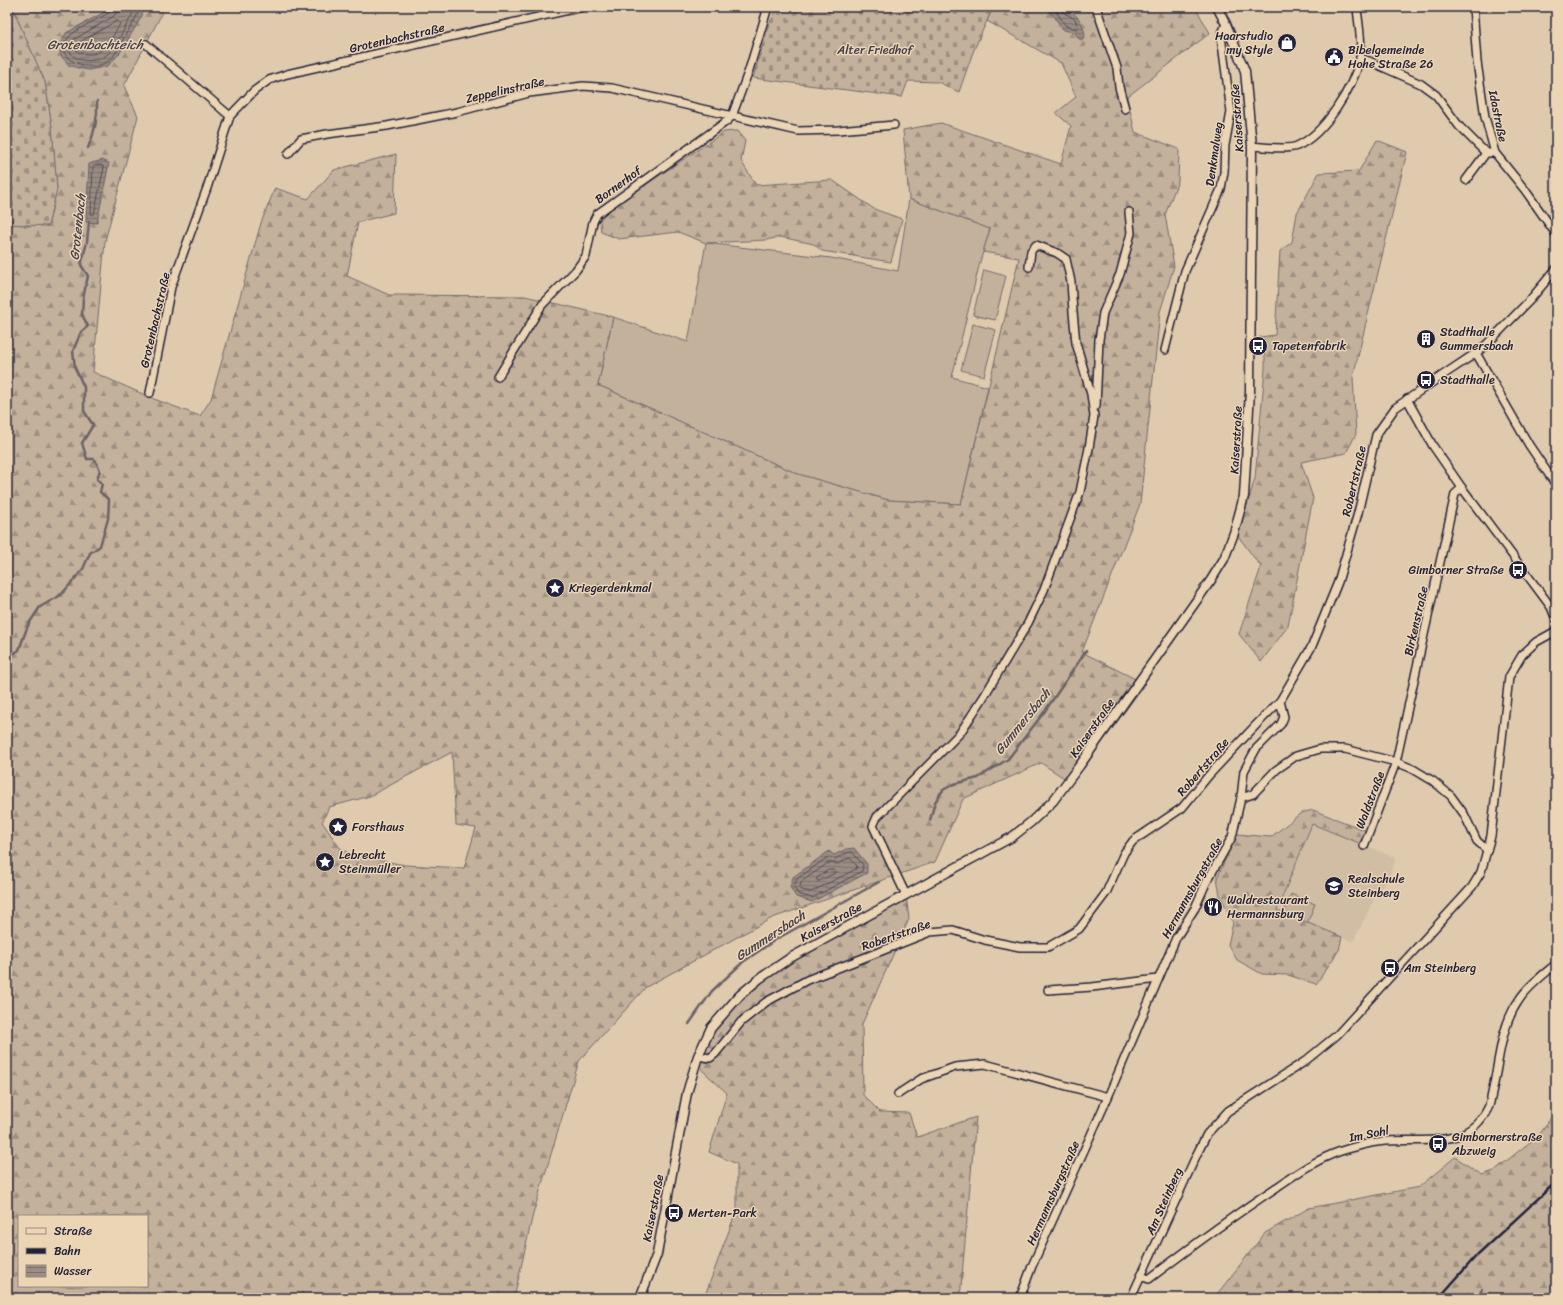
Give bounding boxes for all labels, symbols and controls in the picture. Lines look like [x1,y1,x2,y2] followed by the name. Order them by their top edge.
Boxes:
[347,16,447,60] street label: Grotenbachstraße
[1215,25,1273,61] place label: Haarstudio my Style
[1276,32,1298,54] shop icon: Haarstudio my Style
[47,33,144,56] water label: Grotenbachteich
[836,39,914,61] park label: Alter Friedhof
[1348,39,1433,75] place label: Bibelgemeinde Hohe Straße 26
[1323,46,1345,68] public building icon: Bibelgemeinde Hohe Straße 26
[463,70,547,110] street label: Zeppelinstraße
[1224,83,1250,153] street label: Kaiserstraße
[1482,87,1514,144] street label: Idastraße
[1199,120,1229,188] street label: Denkmalweg
[590,159,648,210] street label: Bornerhof
[63,192,93,261] water label: Grotenbach
[133,270,177,370] street label: Grotenbachstraße
[1440,321,1514,357] place label: Stadthalle Gummersbach
[1415,328,1437,350] building icon: Stadthalle Gummersbach
[1247,335,1269,357] bus stop icon: Tapetenfabrik
[1272,335,1347,357] place label: Tapetenfabrik
[1415,369,1437,391] bus stop icon: Stadthalle
[1440,369,1495,391] place label: Stadthalle
[1223,405,1249,475] street label: Kaiserstraße
[1335,443,1373,519] street label: Robertstraße
[1409,559,1504,581] place label: Gimborner Straße
[1507,559,1529,581] bus stop icon: Gimborner Straße
[544,577,566,599] place icon: Kriegerdenkmal
[569,577,652,599] place label: Kriegerdenkmal
[1397,584,1435,658] street label: Birkenstraße
[988,682,1057,760] water label: Gummersbach
[1063,694,1121,762] street label: Kaiserstraße
[1171,733,1235,801] street label: Robertstraße
[1349,768,1391,832] street label: Waldstraße
[327,816,349,838] place icon: Forsthaus
[352,816,405,838] place label: Forsthaus
[1155,833,1229,943] street label: Hermannsburgstraße
[339,844,402,880] place label: Lebrecht Steinmüller
[314,851,336,873] place icon: Lebrecht Steinmüller
[1348,868,1405,904] place label: Realschule Steinberg
[1323,875,1345,897] school or university icon: Realschule Steinberg
[1227,889,1309,925] place label: Waldrestaurant Hermannsburg
[796,896,866,948] street label: Kaiserstraße
[1202,896,1224,918] restaurant icon: Waldrestaurant Hermannsburg
[731,903,811,967] water label: Gummersbach
[858,913,934,957] street label: Robertstraße
[1379,957,1401,979] bus stop icon: Am Steinberg
[1403,957,1476,979] place label: Am Steinberg
[1346,1119,1392,1149] street label: Im Sohl
[1451,1126,1542,1162] place label: Gimbornerstraße Abzweig
[1427,1133,1449,1155] bus stop icon: Gimbornerstraße Abzweig
[1020,1137,1086,1249] street label: Hermannsburgstraße
[1139,1163,1189,1239] street label: Am Steinberg
[636,1172,670,1244] street label: Kaiserstraße
[663,1202,685,1224] bus stop icon: Merten-Park
[688,1202,758,1224] place label: Merten-Park
[18,1215,148,1287] legend
[54,1220,92,1242] text: Straße
[54,1240,81,1262] text: Bahn
[54,1260,92,1282] text: Wasser

